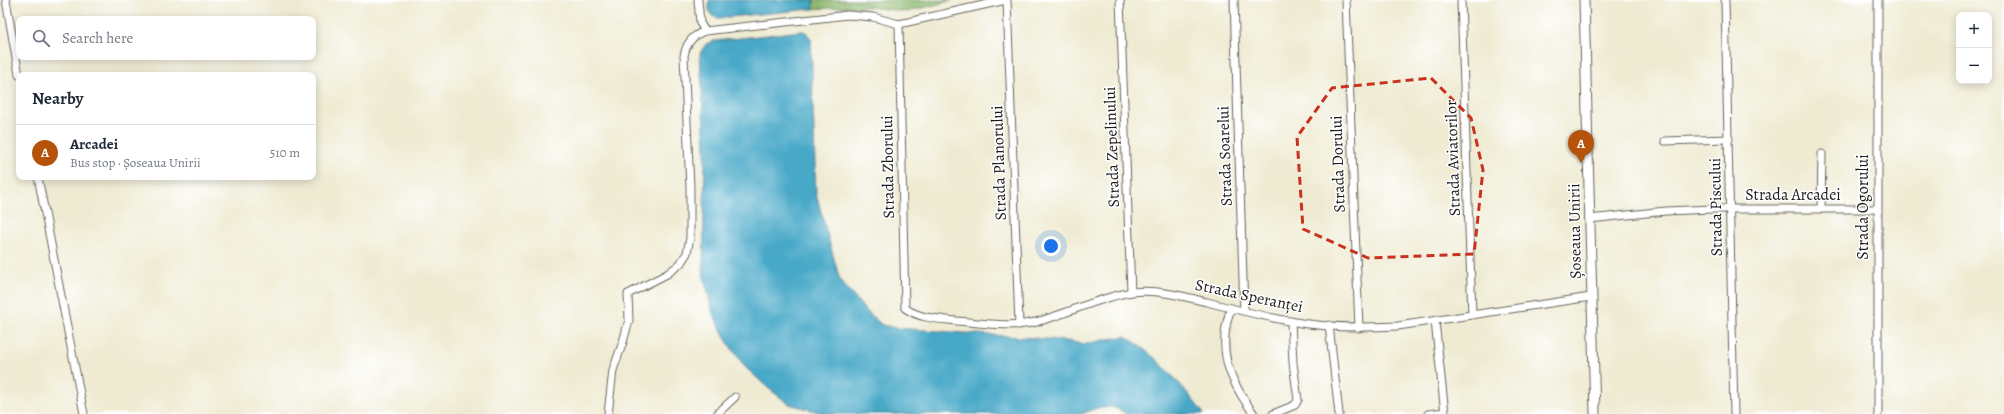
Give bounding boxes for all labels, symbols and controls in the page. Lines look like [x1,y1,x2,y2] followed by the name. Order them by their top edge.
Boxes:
[1956,12,1992,84] map controls
[1956,12,1992,48] button: +
[16,16,316,60] search box
[30,27,52,49] icon: search
[62,28,133,48] text: Search here
[1956,48,1992,84] button: −
[1099,86,1125,208] street label: Strada Zepelinului
[32,87,83,110] text: Nearby
[1440,99,1466,217] street label: Strada Aviatorilor
[986,105,1012,221] street label: Strada Planorului
[1212,106,1238,206] street label: Strada Soarelui
[876,115,900,219] street label: Strada Zborului
[1325,115,1351,213] street label: Strada Dorului
[1568,130,1594,163] pin: A
[70,134,118,154] text: Arcadei
[41,144,49,161] text: A
[270,144,300,161] text: 510 m
[70,154,201,171] text: Bus stop · Șoseaua Unirii
[1852,154,1874,260] street label: Strada Ogorului
[1704,158,1728,256] street label: Strada Piscului
[1563,183,1587,279] street label: Șoseaua Unirii
[1745,184,1841,206] street label: Strada Arcadei
[1041,236,1061,256] your location
[1193,274,1305,318] street label: Strada Speranței

